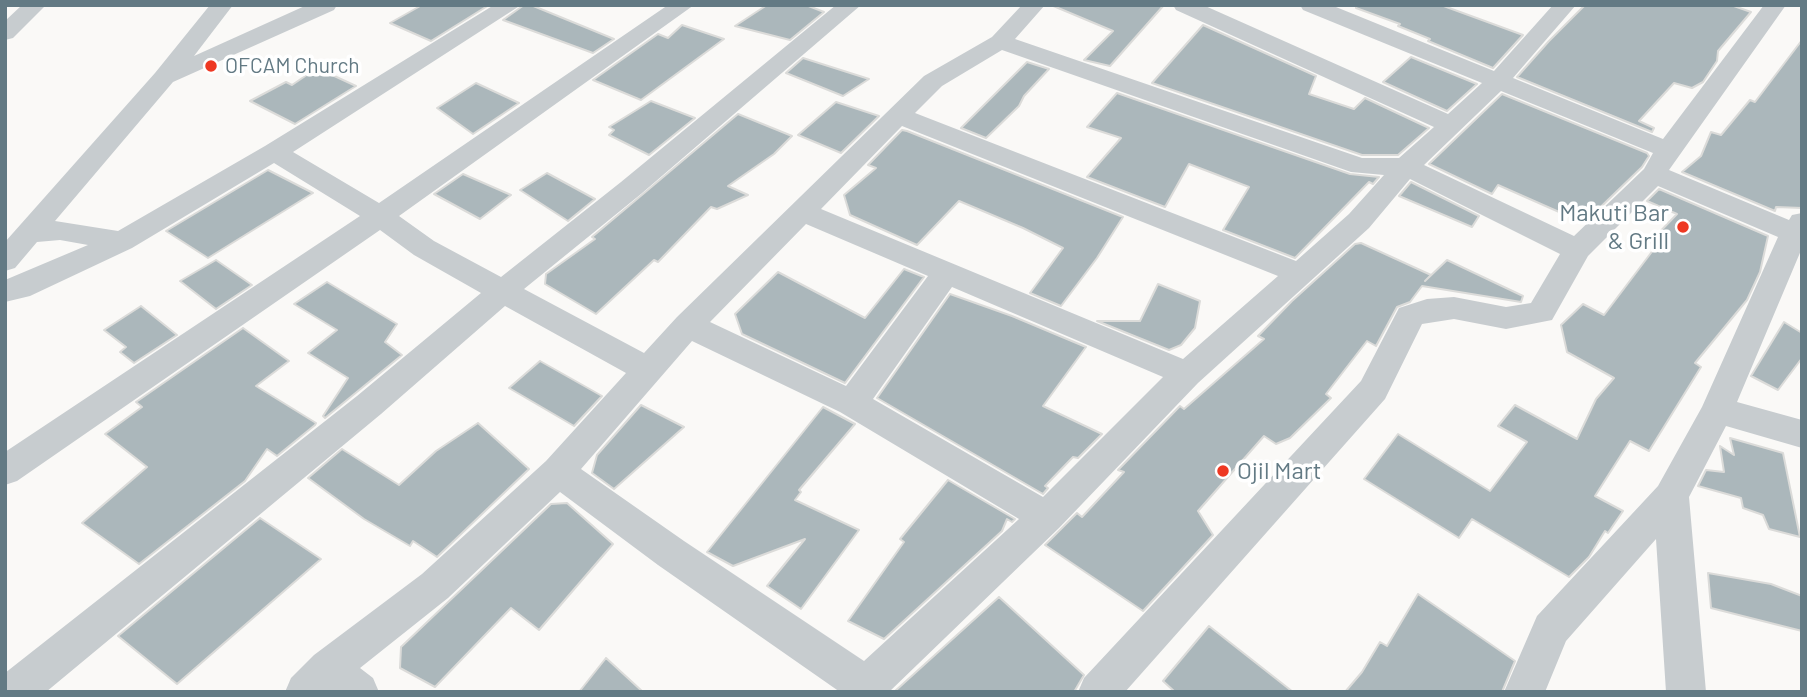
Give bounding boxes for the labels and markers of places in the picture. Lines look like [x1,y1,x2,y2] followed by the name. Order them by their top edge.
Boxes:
[225,53,360,79] place label: OFCAM Church
[203,58,219,74] marker: OFCAM Church
[1559,199,1669,255] place label: Makuti Bar & Grill
[1675,219,1691,235] marker: Makuti Bar & Grill
[1237,457,1321,485] place label: Ojil Mart
[1215,463,1231,479] marker: Ojil Mart

